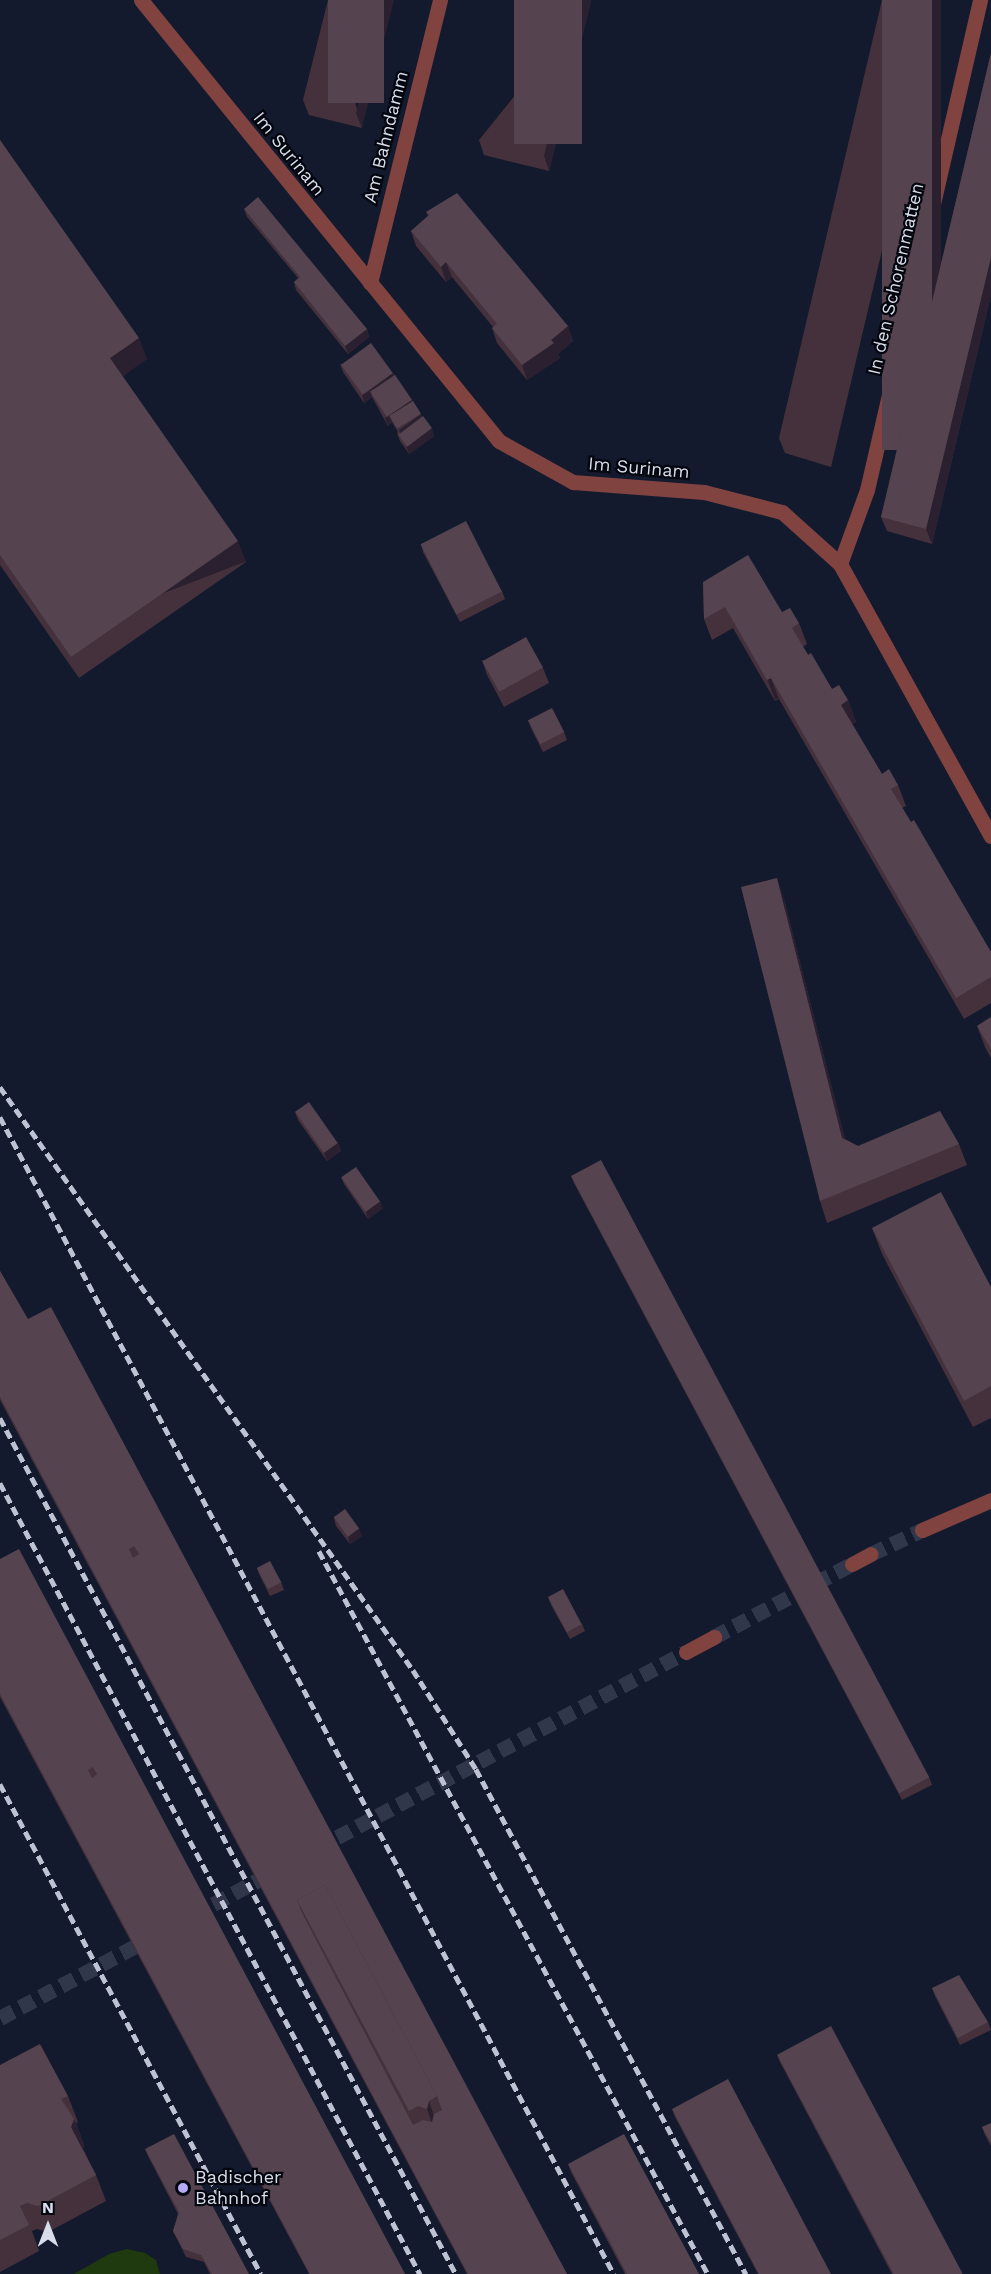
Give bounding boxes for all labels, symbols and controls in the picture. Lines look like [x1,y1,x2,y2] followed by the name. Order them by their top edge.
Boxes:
[359,69,413,205] street label: Am Bahndamm
[249,108,329,200] street label: Im Surinam
[863,181,929,377] street label: In den Schorenmatten
[587,453,691,483] street label: Im Surinam
[195,2167,281,2210] place label: Badischer Bahnhof
[176,2181,190,2195] marker: Badischer Bahnhof
[18,2196,78,2256] north arrow
[42,2198,54,2217] text: N

